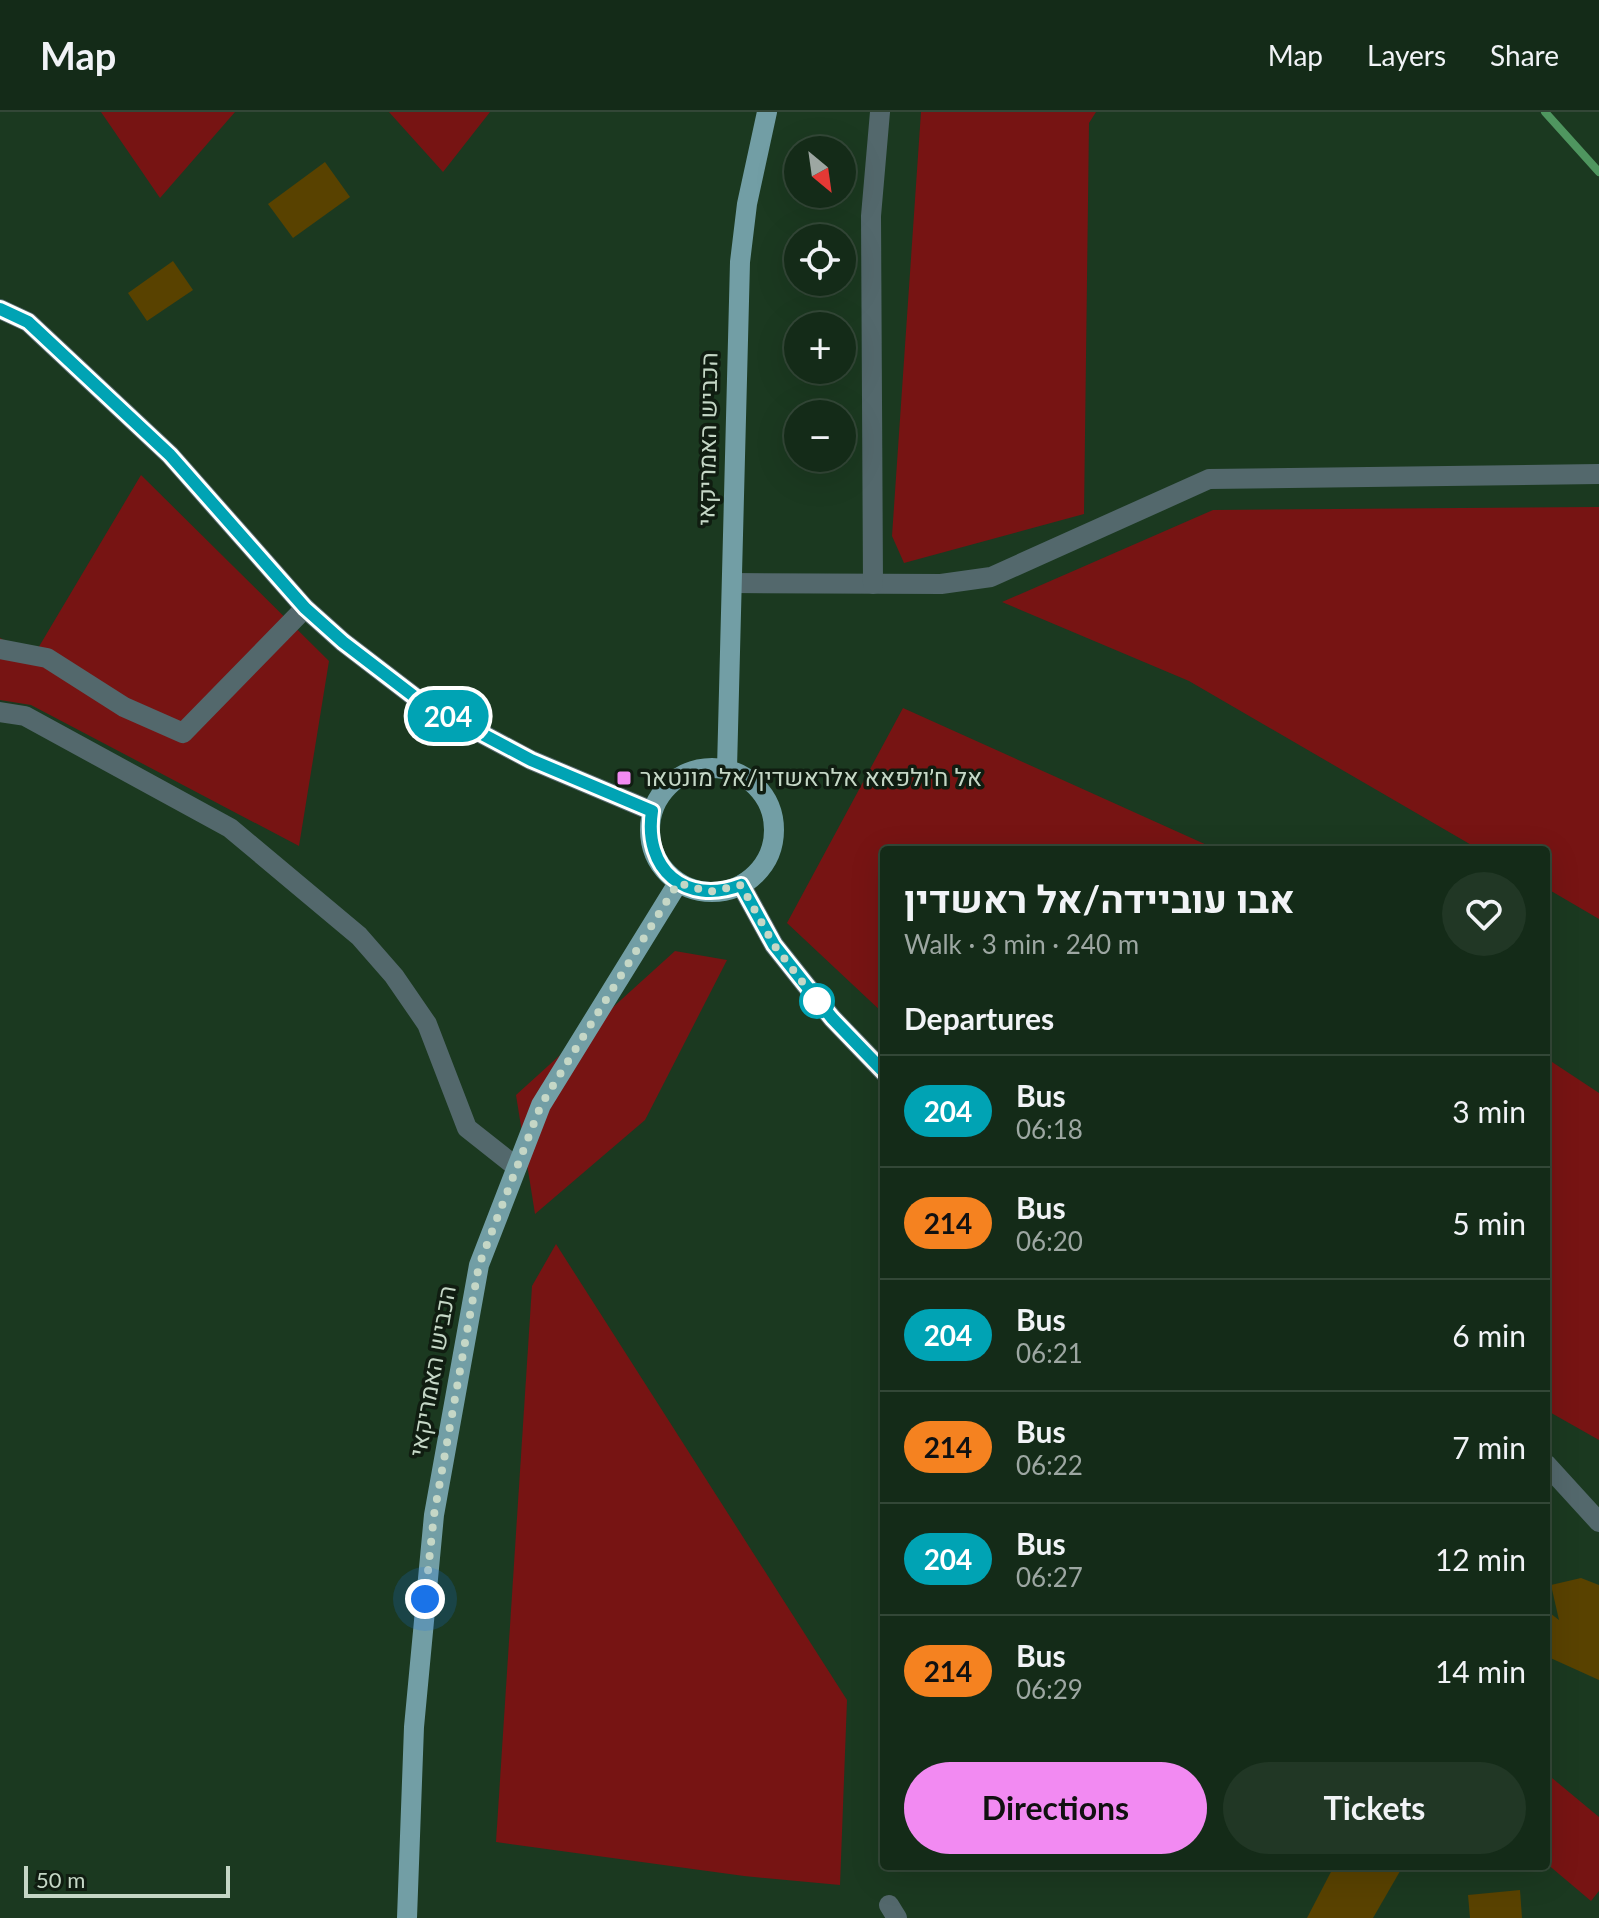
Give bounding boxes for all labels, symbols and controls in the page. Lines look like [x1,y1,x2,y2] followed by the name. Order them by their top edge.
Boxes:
[40,32,116,78] text: Map
[1268,38,1323,72] text: Map
[1367,38,1446,72] text: Layers
[1490,38,1559,72] text: Share
[784,136,856,208] north arrow
[784,136,856,472] map controls
[784,224,856,296] button: locate
[784,312,856,384] button: +
[690,352,723,526] street label: הכביש האמריקאי
[784,400,856,472] button: −
[402,690,494,742] line badge: 204
[424,699,472,733] text: 204
[640,762,982,791] place label: אל ח׳ולפאא אלראשדין/אל מונטאר
[615,769,633,787] marker: אל ח׳ולפאא אלראשדין/אל מונטאר
[1442,872,1526,956] button: heart
[904,875,1295,921] text: אבו עוביידה/אל ראשדין
[904,928,1139,960] text: Walk · 3 min · 240 m
[800,984,834,1018] unlabelled marker
[904,1000,1054,1036] text: Departures
[1016,1077,1066,1113] text: Bus
[1452,1093,1526,1129] text: 3 min
[924,1094,972,1128] text: 204
[1016,1113,1083,1145] text: 06:18
[1016,1189,1066,1225] text: Bus
[1452,1205,1526,1241] text: 5 min
[924,1206,972,1240] text: 214
[1016,1225,1083,1257] text: 06:20
[402,1283,461,1459] street label: הכביש האמריקאי
[1016,1301,1066,1337] text: Bus
[1452,1317,1526,1353] text: 6 min
[924,1318,972,1352] text: 204
[1016,1337,1083,1369] text: 06:21
[1016,1413,1066,1449] text: Bus
[1452,1429,1526,1465] text: 7 min
[924,1430,972,1464] text: 214
[1016,1449,1083,1481] text: 06:22
[1016,1525,1066,1561] text: Bus
[1435,1541,1526,1577] text: 12 min
[924,1542,972,1576] text: 204
[1016,1561,1083,1593] text: 06:27
[405,1579,445,1619] your location
[1016,1637,1066,1673] text: Bus
[1435,1653,1526,1689] text: 14 min
[924,1654,972,1688] text: 214
[1016,1673,1083,1705] text: 06:29
[904,1762,1207,1854] button: Directions
[1223,1762,1526,1854] button: Tickets
[24,1862,230,1898] scale bar
[36,1866,85,1893] text: 50 m

